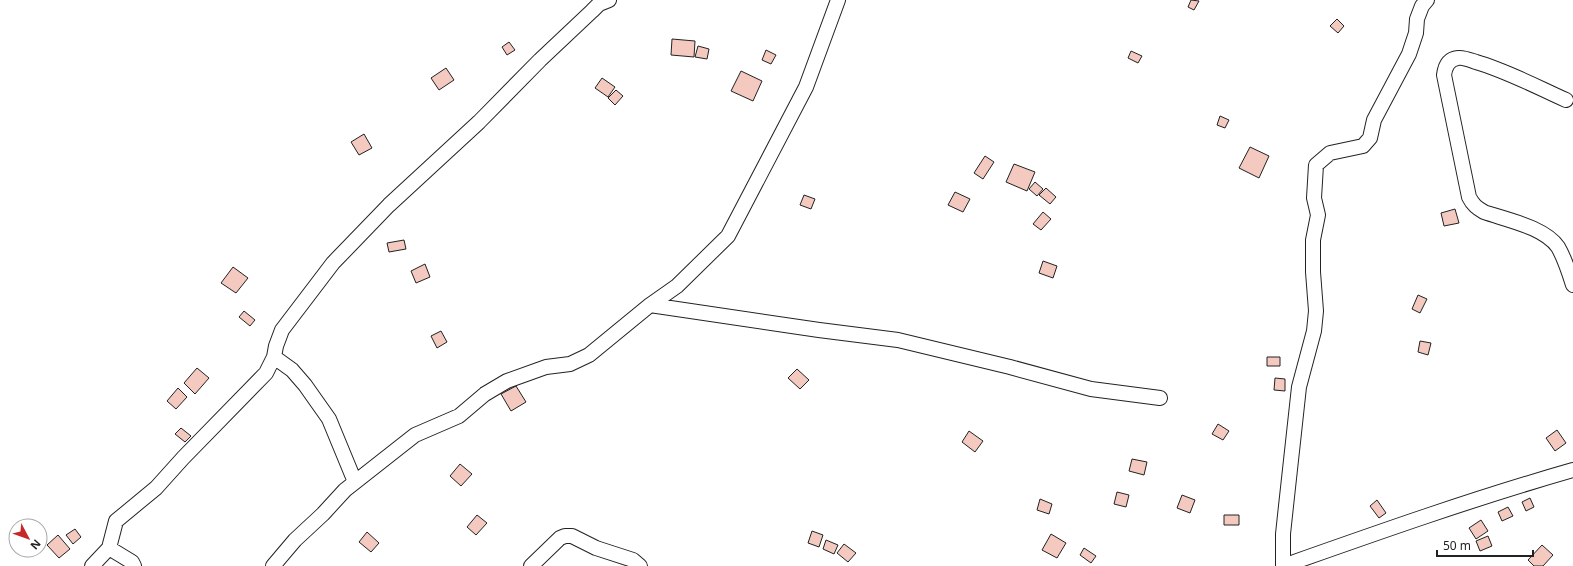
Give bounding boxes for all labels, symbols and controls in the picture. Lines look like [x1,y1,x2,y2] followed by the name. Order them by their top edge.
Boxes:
[8,518,48,558] north arrow
[1437,532,1533,558] scale bar
[27,537,45,553] text: N
[1443,537,1471,554] text: 50 m

